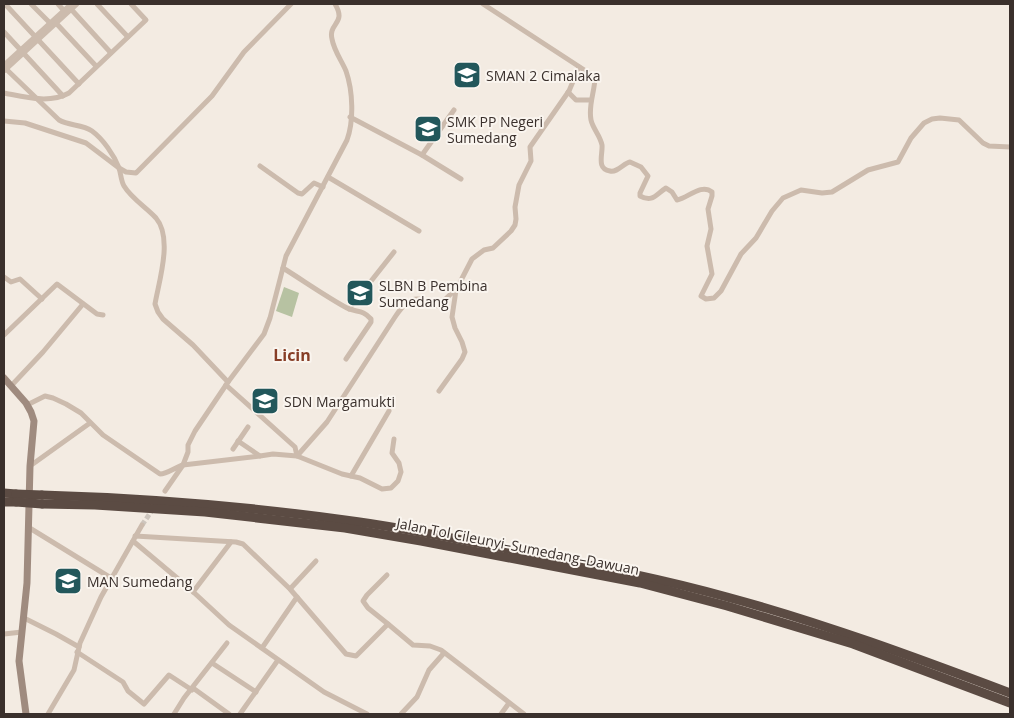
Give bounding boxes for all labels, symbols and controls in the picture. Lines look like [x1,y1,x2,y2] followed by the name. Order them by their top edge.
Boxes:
[452,60,482,90] school or university icon: SMAN 2 Cimalaka
[486,66,600,85] place label: SMAN 2 Cimalaka
[447,112,543,147] place label: SMK PP Negeri Sumedang
[413,114,443,144] school or university icon: SMK PP Negeri Sumedang
[379,276,488,311] place label: SLBN B Pembina Sumedang
[345,278,375,308] school or university icon: SLBN B Pembina Sumedang
[273,344,311,366] district label: Licin
[250,386,280,416] school or university icon: SDN Margamukti
[284,392,395,411] place label: SDN Margamukti
[393,513,641,579] street label: Jalan Tol Cileunyi–Sumedang–Dawuan
[53,566,83,596] school or university icon: MAN Sumedang
[87,572,193,591] place label: MAN Sumedang

